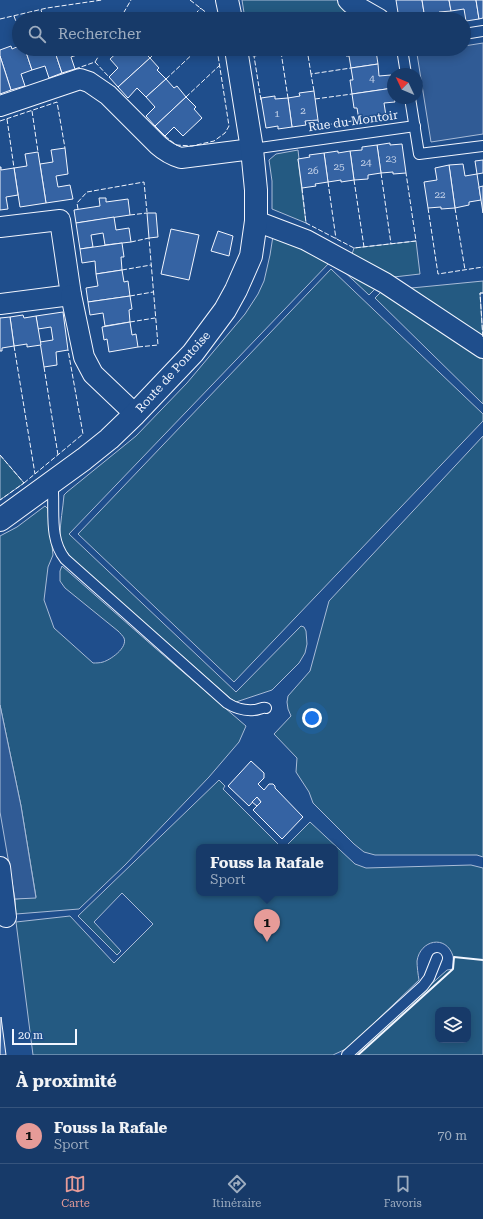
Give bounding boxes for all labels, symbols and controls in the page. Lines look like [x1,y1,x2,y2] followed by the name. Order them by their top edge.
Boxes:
[12,12,471,56] search box
[26,23,48,45] icon: search
[58,25,141,43] text: Rechercher
[387,68,423,104] north arrow
[369,73,375,84] house number: 4
[300,105,306,116] house number: 2
[274,108,280,119] house number: 1
[307,108,399,134] street label: Rue du Montoir
[385,153,397,164] house number: 23
[360,157,372,168] house number: 24
[333,161,345,172] house number: 25
[307,165,319,176] house number: 26
[434,189,446,200] house number: 22
[133,328,214,416] street label: Route de Pontoise
[302,708,322,728] your location
[196,844,338,896] popup
[210,854,324,872] text: Fouss la Rafale
[210,872,245,887] text: Sport
[254,909,280,942] pin: 1
[435,1007,471,1043] map controls
[435,1007,471,1043] button: layers
[12,1027,77,1046] scale bar
[18,1029,43,1042] text: 20 m
[16,1071,117,1091] text: À proximité
[54,1119,167,1137] text: Fouss la Rafale
[25,1128,33,1143] text: 1
[437,1128,467,1143] text: 70 m
[54,1137,89,1152] text: Sport
[61,1173,90,1210] tab: Carte
[212,1173,261,1210] tab: Itinéraire
[384,1173,422,1210] tab: Favoris

